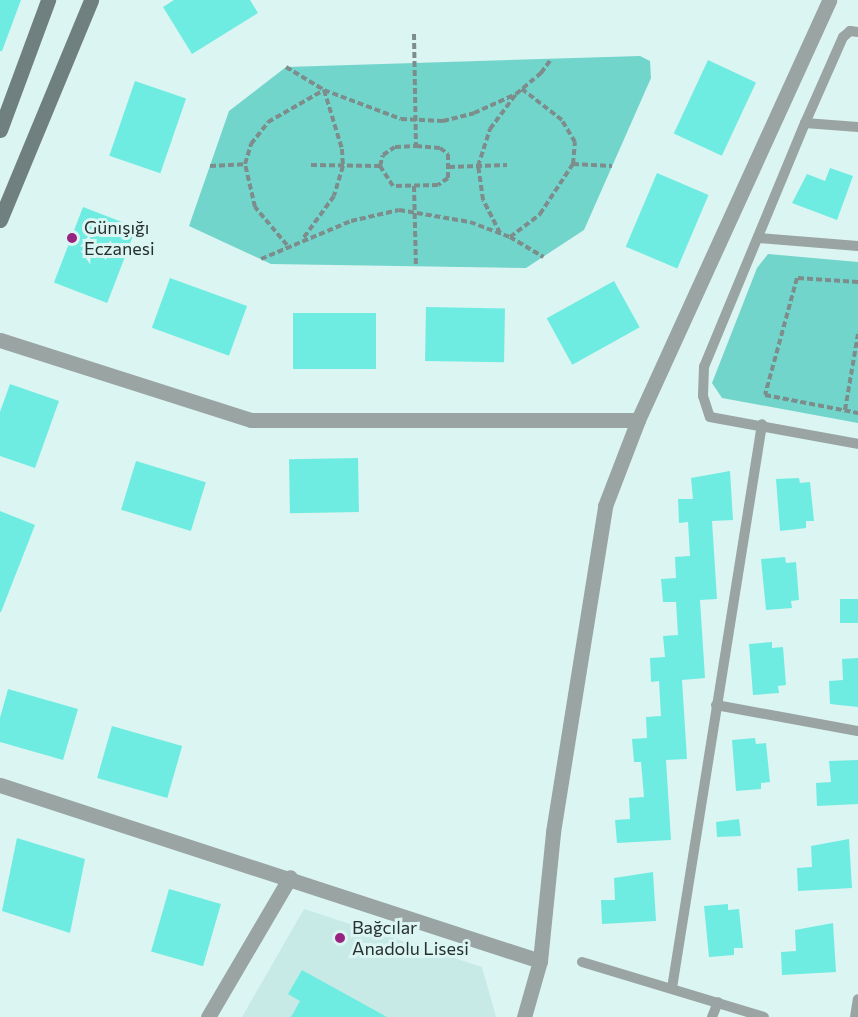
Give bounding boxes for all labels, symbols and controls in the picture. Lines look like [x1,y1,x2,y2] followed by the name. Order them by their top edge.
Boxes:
[84,217,155,260] place label: Günışığı Eczanesi
[65,231,79,245] marker: Günışığı Eczanesi
[352,917,469,960] place label: Bağcılar Anadolu Lisesi
[333,931,347,945] marker: Bağcılar Anadolu Lisesi

